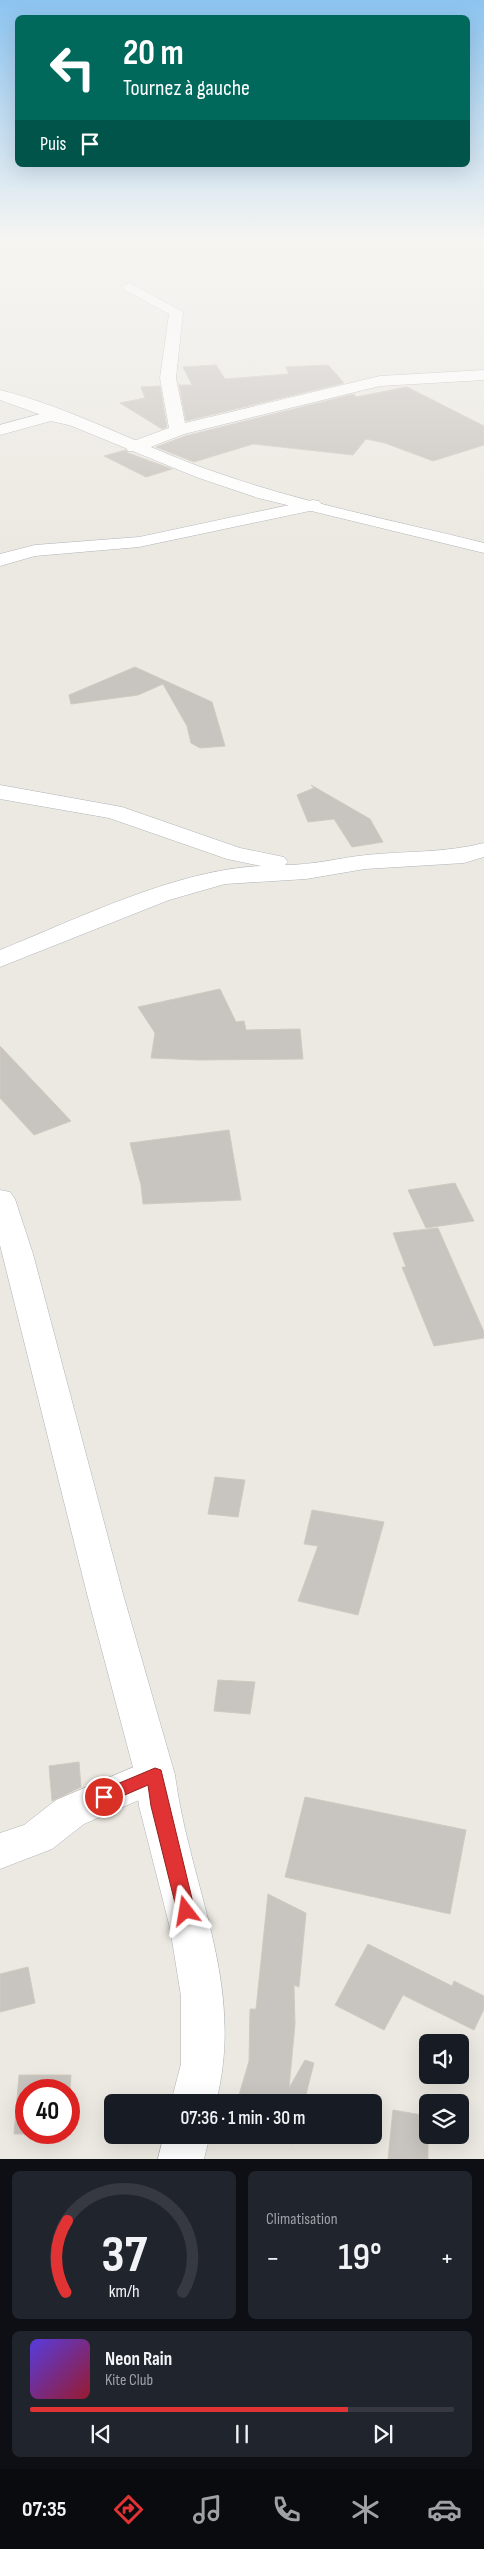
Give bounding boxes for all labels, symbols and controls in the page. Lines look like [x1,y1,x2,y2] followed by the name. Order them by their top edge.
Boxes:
[123,32,184,75] text: 20 m
[40,35,105,100] icon: left
[123,75,250,102] text: Tournez à gauche
[76,130,104,158] icon: arrive
[40,133,66,156] text: Puis
[83,1776,125,1818] pin
[90,1783,118,1811] icon: arrive
[159,1884,211,1936] position arrow
[419,2034,469,2144] map controls
[419,2034,469,2084] button: sound
[15,2079,80,2144] speed limit sign: 40
[419,2094,469,2144] button: layers
[180,2107,306,2130] text: 07:36 · 1 min · 30 m
[266,2210,338,2229] text: Climatisation
[101,2224,147,2287] text: 37
[338,2235,382,2280] text: 19°
[266,2242,280,2275] text: −
[440,2242,454,2275] text: +
[109,2281,139,2302] text: km/h
[105,2348,172,2371] text: Neon Rain
[105,2371,153,2390] text: Kite Club
[87,2420,115,2448] icon: previous
[228,2420,256,2448] icon: pause
[369,2420,397,2448] icon: next
[111,2492,146,2527] icon: directions
[190,2492,225,2527] icon: music
[269,2492,304,2527] icon: phone
[348,2492,383,2527] icon: climate
[427,2492,462,2527] icon: car
[22,2496,66,2523] text: 07:35

